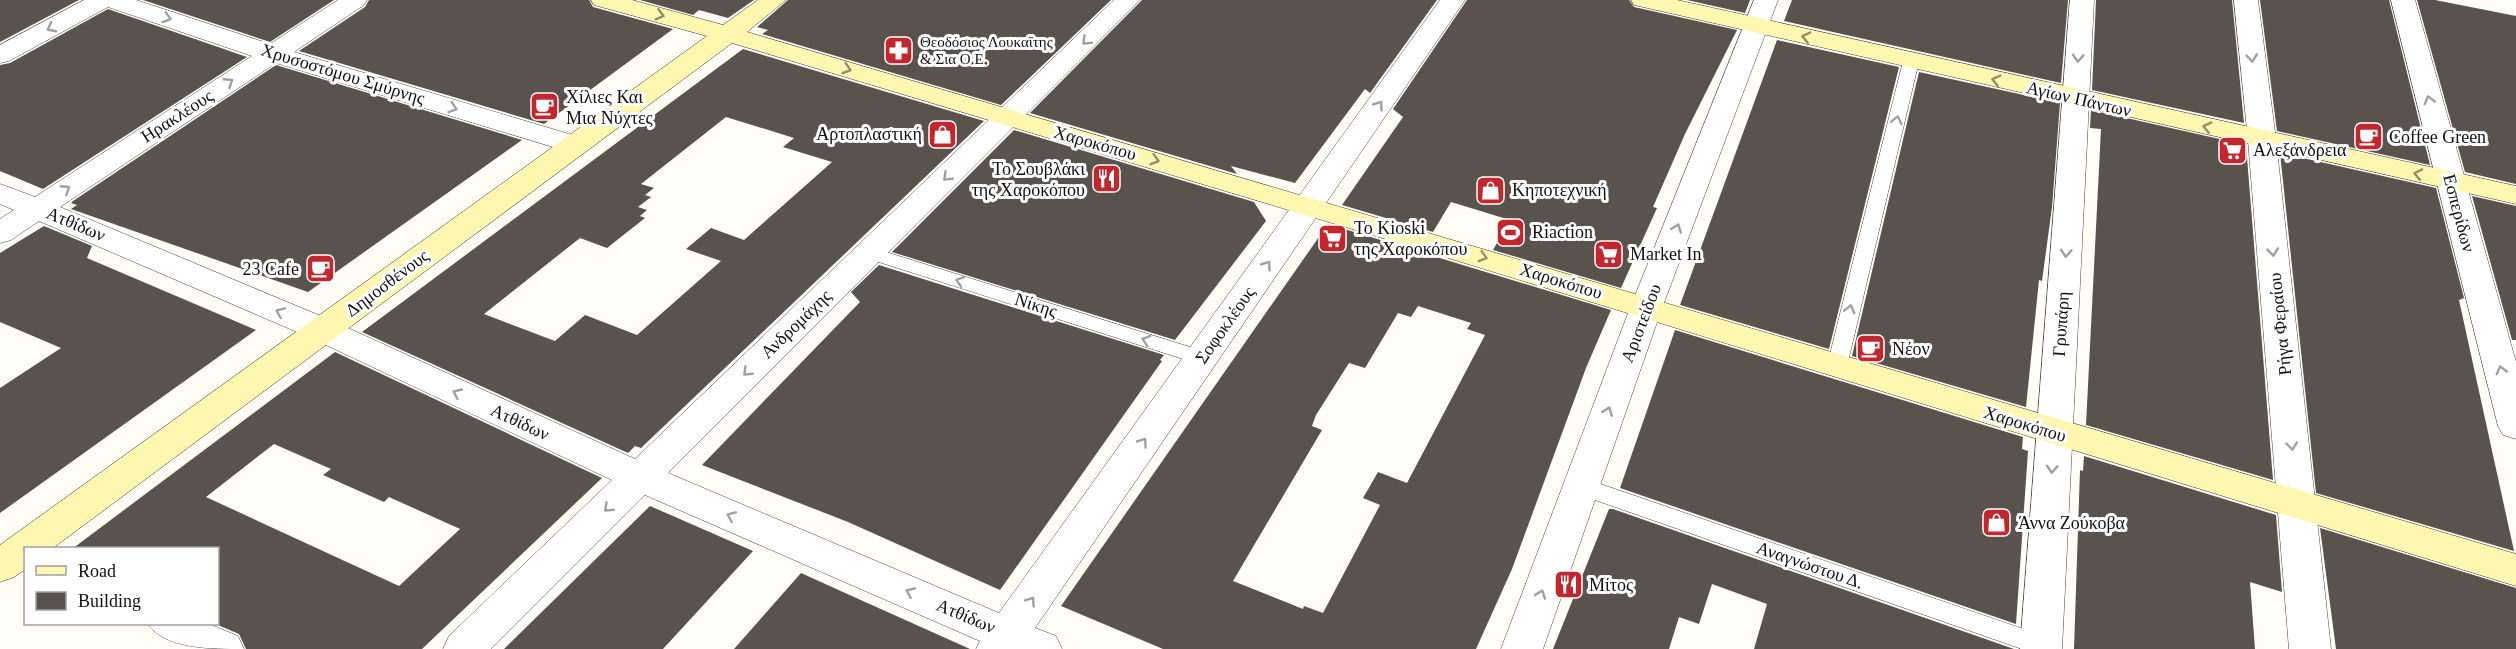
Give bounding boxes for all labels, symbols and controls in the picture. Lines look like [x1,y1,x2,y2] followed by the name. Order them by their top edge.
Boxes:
[654,8,665,20] one-way arrow
[161,11,172,24] one-way arrow
[47,21,58,32] one-way arrow
[1801,31,1811,44] one-way arrow
[920,34,1053,67] place label: Θεοδόσιος Λουκαΐτης & Σια Ο.Ε.
[1083,34,1093,45] one-way arrow
[883,35,915,67] pharmacy icon: Θεοδόσιος Λουκαΐτης & Σια Ο.Ε.
[259,40,427,108] street label: Χρυσοστόμου Σμύρνης
[2072,54,2085,63] one-way arrow
[2245,54,2258,63] one-way arrow
[841,62,852,74] one-way arrow
[1991,74,2001,87] one-way arrow
[2025,77,2133,121] street label: Αγίων Πάντων
[223,79,234,90] one-way arrow
[137,85,217,147] street label: Ηρακλέους
[566,87,653,128] place label: Χίλιες Και Μια Νύχτες
[529,91,561,123] cafe icon: Χίλιες Και Μια Νύχτες
[2424,95,2437,105] one-way arrow
[447,101,458,113] one-way arrow
[1372,101,1383,112] one-way arrow
[1889,115,1902,125] one-way arrow
[927,118,959,150] shop icon: Αρτοπλαστική
[2352,121,2384,153] cafe icon: Coffee Green
[1051,122,1139,164] street label: Χαροκόπου
[2202,122,2212,135] one-way arrow
[816,124,922,144] place label: Αρτοπλαστική
[2389,127,2486,147] place label: Coffee Green
[2216,134,2248,166] supermarket icon: Αλεξάνδρεια
[2253,140,2347,160] place label: Αλεξάνδρεια
[1149,153,1160,165] one-way arrow
[972,159,1085,200] place label: Το Σουβλάκι της Χαροκόπου
[1090,163,1122,195] restaurant icon: Το Σουβλάκι της Χαροκόπου
[2413,168,2423,181] one-way arrow
[943,170,954,181] one-way arrow
[2439,172,2479,254] street label: Εσπερίδων
[1475,174,1507,206] shop icon: Κηποτεχνική
[1512,180,1607,200] place label: Κηποτεχνική
[60,185,71,196] one-way arrow
[43,203,109,245] street label: Ατθίδων
[1495,216,1527,248] sports icon: Riaction
[1354,218,1467,259] place label: Το Kioski της Χαροκόπου
[1317,222,1349,254] supermarket icon: Το Kioski της Χαροκόπου
[1532,222,1593,242] place label: Riaction
[1670,224,1683,234] one-way arrow
[1593,238,1625,270] supermarket icon: Market In
[1630,244,1701,264] place label: Market In
[342,245,432,321] street label: Δημοσθένους
[2266,247,2279,257] one-way arrow
[2059,248,2072,257] one-way arrow
[1477,250,1488,262] one-way arrow
[304,253,336,285] cafe icon: 23 Cafe
[243,259,299,279] place label: 23 Cafe
[1517,259,1605,303] street label: Χαροκόπου
[1260,261,1271,272] one-way arrow
[2265,272,2295,376] street label: Ρήγα Φεραίου
[955,276,966,289] one-way arrow
[1617,281,1665,365] street label: Αριστείδου
[1191,283,1259,367] street label: Σοφοκλέους
[757,286,835,362] street label: Ανδρομάχης
[1012,289,1060,321] street label: Νίκης
[2049,291,2073,357] street label: Γρυπάρη
[1843,305,1856,315] one-way arrow
[275,307,286,319] one-way arrow
[1855,333,1887,365] cafe icon: Νέον
[1141,335,1152,348] one-way arrow
[1892,339,1930,359] place label: Νέον
[744,365,754,376] one-way arrow
[2496,365,2508,376] one-way arrow
[453,388,464,400] one-way arrow
[488,400,552,444] street label: Ατθίδων
[1981,402,2069,446] street label: Χαροκόπου
[1601,406,1613,417] one-way arrow
[1136,437,1147,448] one-way arrow
[2285,442,2298,451] one-way arrow
[2046,464,2059,473] one-way arrow
[604,501,615,512] one-way arrow
[1981,507,2013,539] shop icon: Άννα Ζούκοβα
[726,511,737,523] one-way arrow
[2018,513,2126,533] place label: Άννα Ζούκοβα
[1754,537,1866,593] street label: Αναγνώστου Δ.
[24,547,219,625] legend
[78,561,116,581] text: Road
[1552,569,1584,601] restaurant icon: Μίτος
[1589,575,1633,595] place label: Μίτος
[906,588,917,600] one-way arrow
[1534,589,1547,600] one-way arrow
[78,591,141,611] text: Building
[933,595,999,637] street label: Ατθίδων
[1024,597,1035,608] one-way arrow

